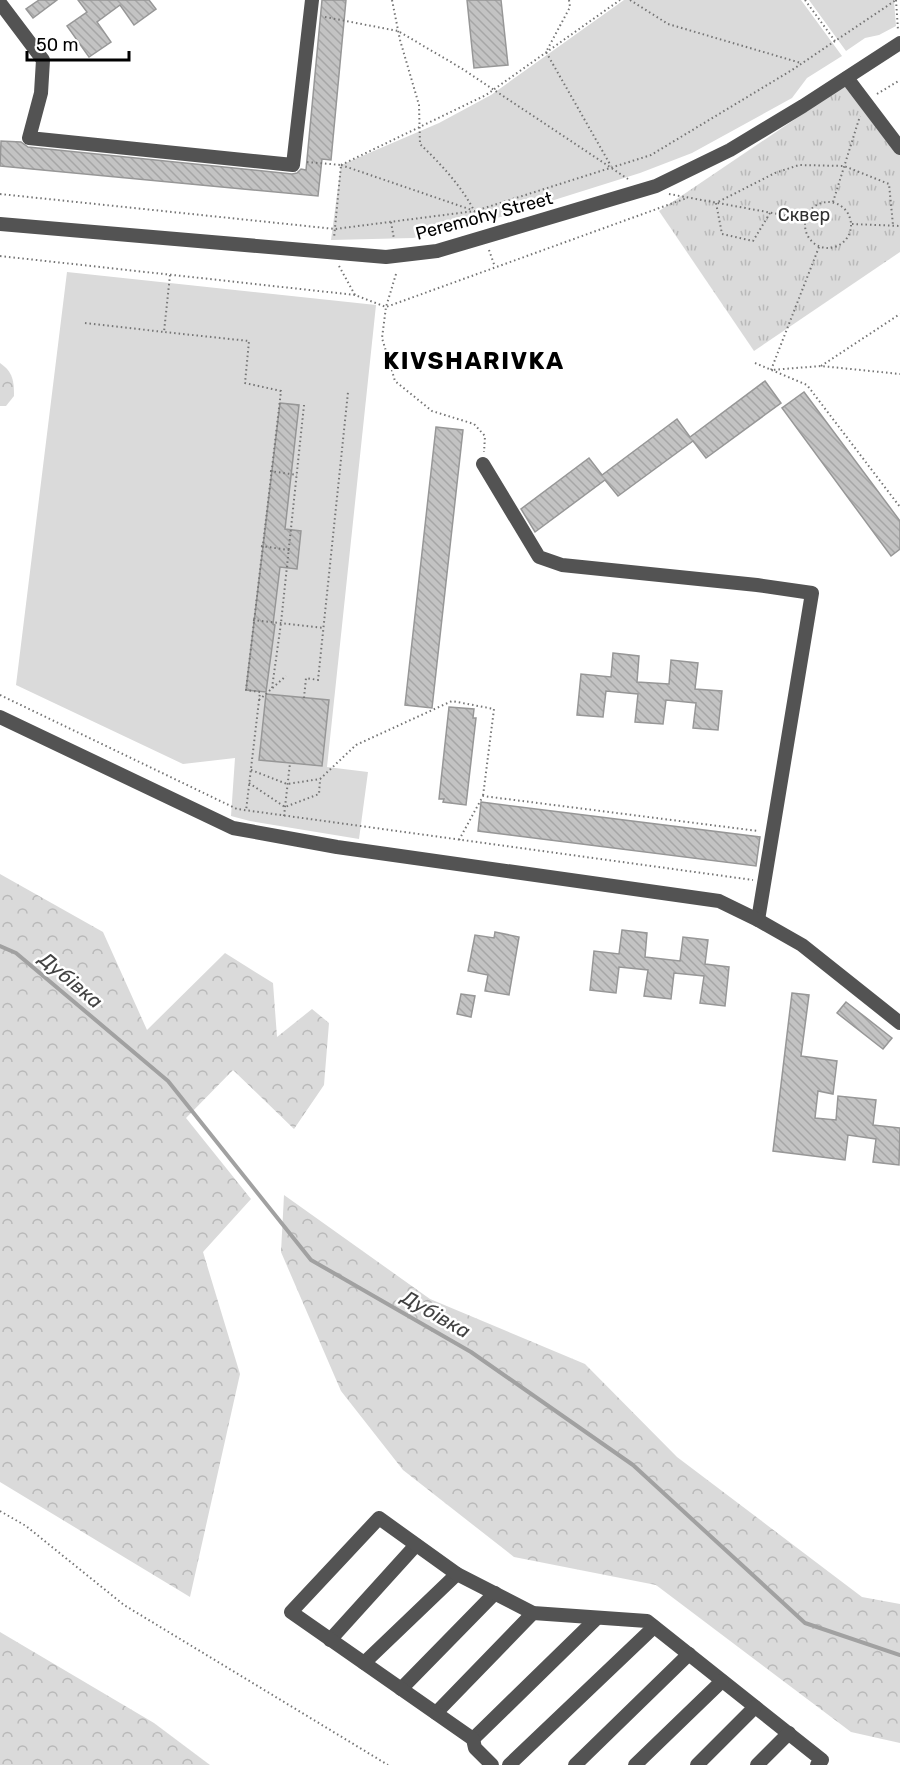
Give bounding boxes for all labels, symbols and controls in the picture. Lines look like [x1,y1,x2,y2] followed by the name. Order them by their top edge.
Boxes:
[27,24,129,62] scale bar
[36,34,79,56] text: 50 m
[413,187,555,245] street label: Peremohy Street
[778,204,830,226] park label: Сквер
[383,347,565,375] district label: KIVSHARIVKA
[33,945,108,1014] water label: Дубівка
[396,1284,475,1343] water label: Дубівка

